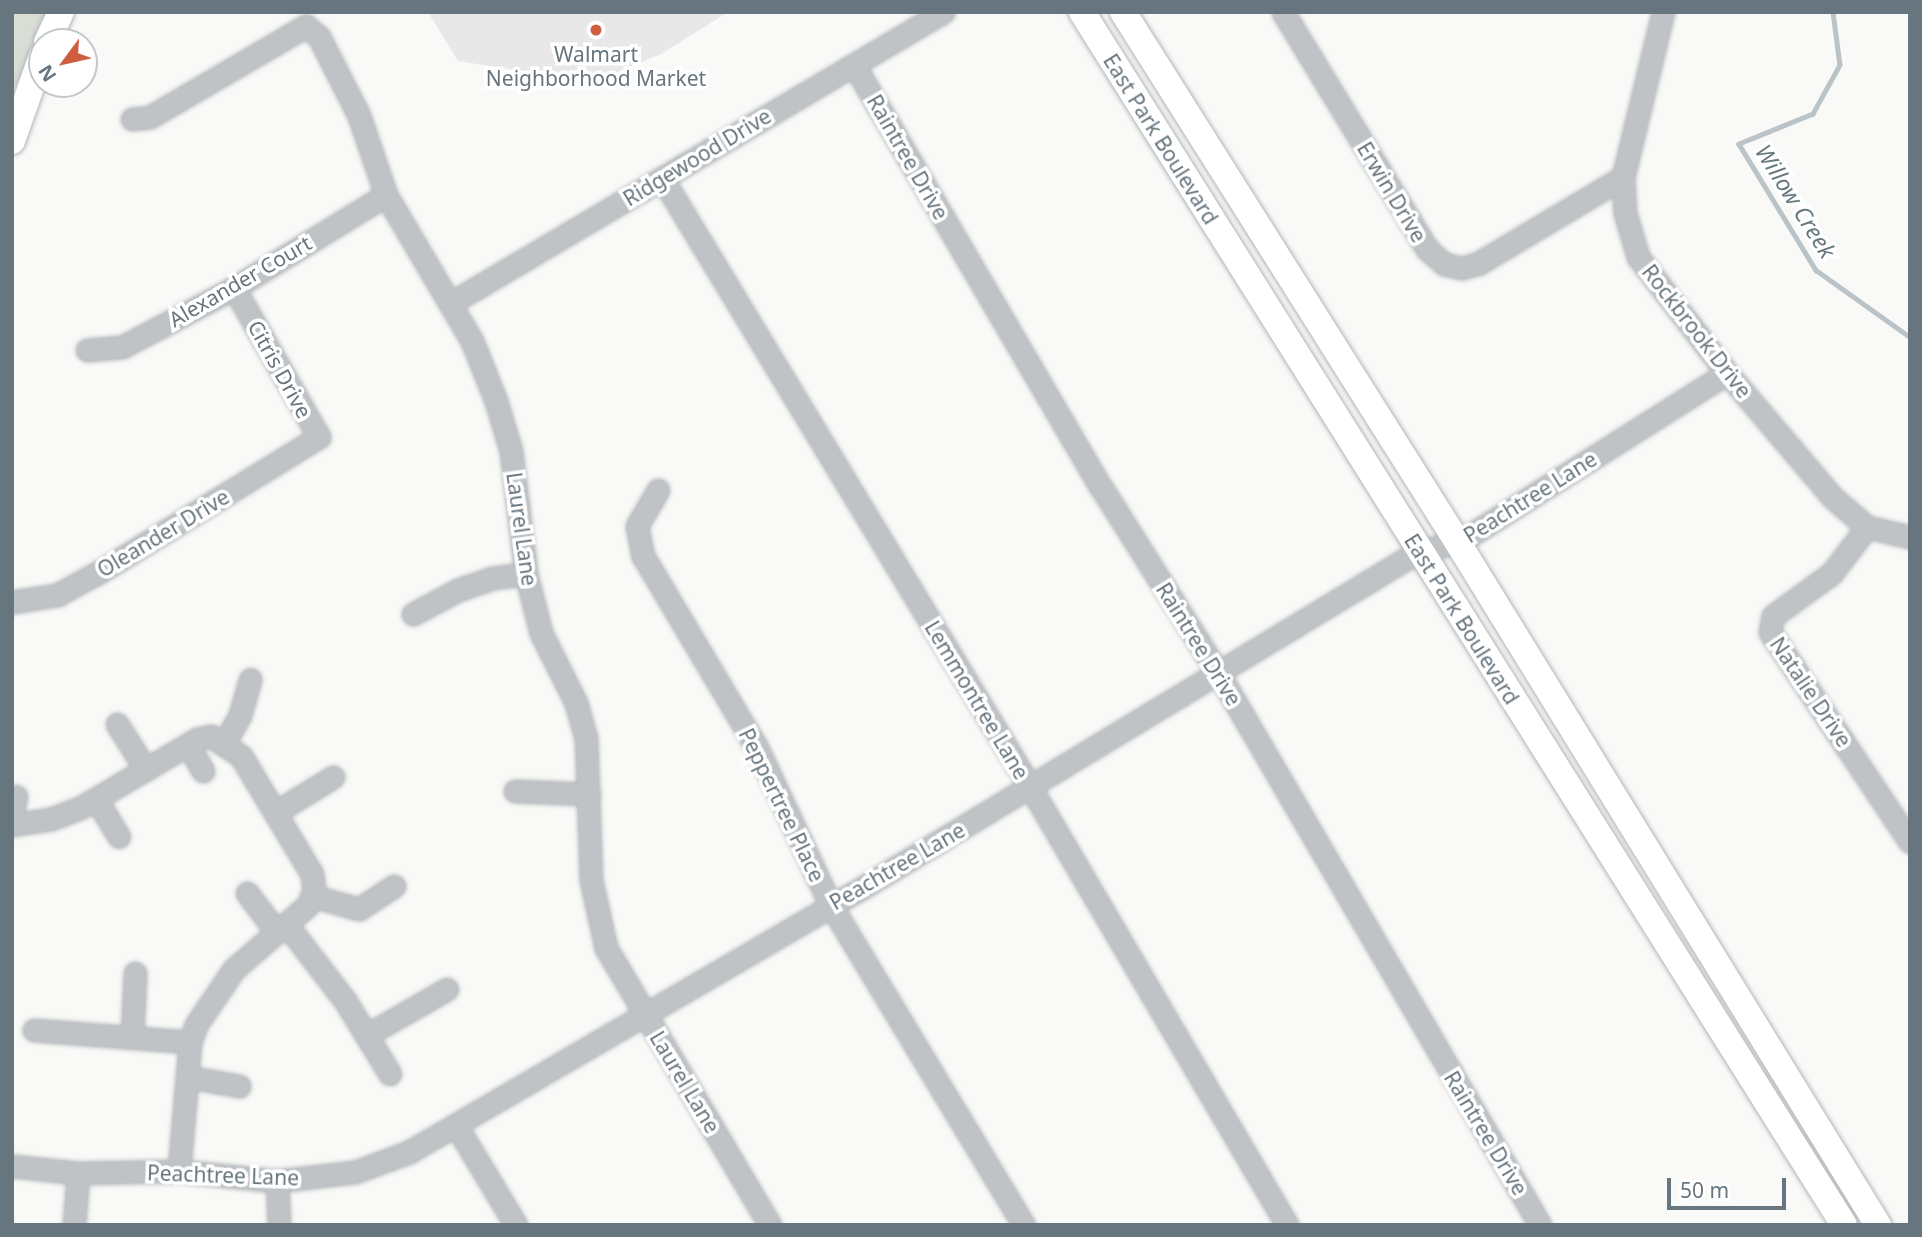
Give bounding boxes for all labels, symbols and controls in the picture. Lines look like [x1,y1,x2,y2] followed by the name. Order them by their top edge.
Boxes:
[588,22,604,38] marker: Walmart Neighborhood Market
[28,28,98,98] north arrow
[486,41,706,91] place label: Walmart Neighborhood Market
[1098,49,1224,229] street label: East Park Boulevard
[32,60,62,87] text: N
[862,90,954,224] street label: Raintree Drive
[619,103,775,211] street label: Ridgewood Drive
[1352,137,1432,247] street label: Erwin Drive
[1750,139,1842,263] water label: Willow Creek
[164,230,316,332] street label: Alexander Court
[1637,259,1757,403] street label: Rockbrook Drive
[243,316,317,422] street label: Citris Drive
[1459,446,1601,548] street label: Peachtree Lane
[502,471,542,587] street label: Laurel Lane
[93,484,233,582] street label: Oleander Drive
[1399,529,1525,709] street label: East Park Boulevard
[1151,578,1247,710] street label: Raintree Drive
[920,616,1034,784] street label: Lemmontree Lane
[1765,632,1857,752] street label: Natalie Drive
[734,724,830,886] street label: Peppertree Place
[825,817,969,915] street label: Peachtree Lane
[645,1027,725,1137] street label: Laurel Lane
[1439,1066,1533,1200] street label: Raintree Drive
[147,1160,299,1190] street label: Peachtree Lane
[1670,1164,1789,1208] scale bar
[1680,1176,1729,1204] text: 50 m

